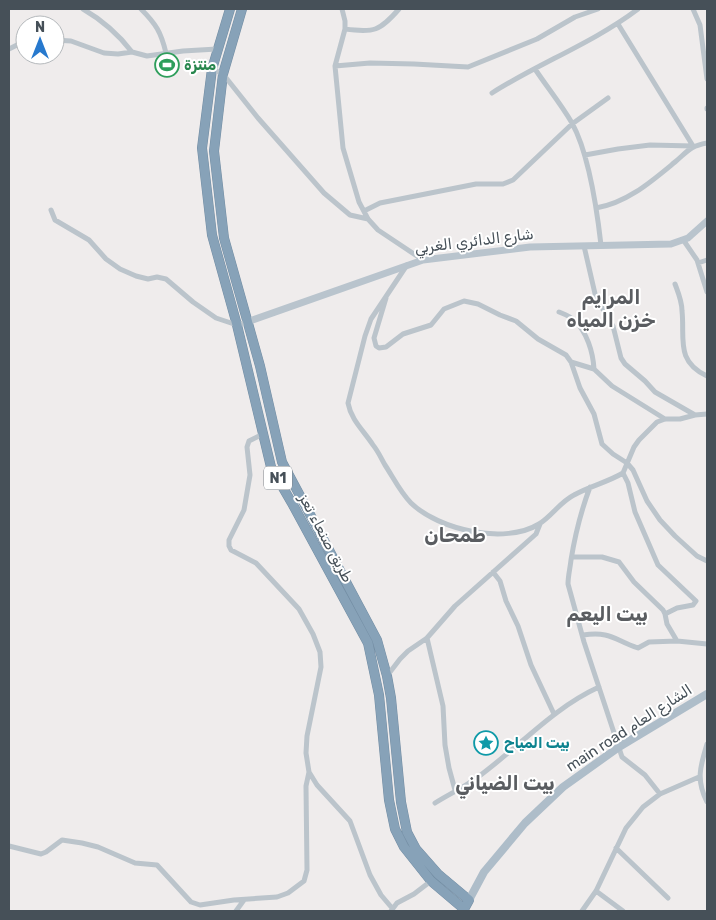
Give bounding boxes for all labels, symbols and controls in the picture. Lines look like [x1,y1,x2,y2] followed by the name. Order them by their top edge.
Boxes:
[15,15,65,65] north arrow
[35,19,45,36] text: N
[154,52,180,78] sports icon: منتزة
[184,56,217,74] place label: منتزة
[413,225,535,260] street label: شارع الدائري الغربي
[566,285,656,332] district label: المرايم خزن المياه
[264,466,292,489] road number: N1
[295,490,357,585] street label: طريق صنعاء تعز
[424,523,486,547] district label: طمحان
[566,602,648,627] district label: بيت اليعم
[563,681,696,777] street label: main road الشارع العام
[473,730,499,756] place icon: بيت المياح
[504,734,570,753] place label: بيت المياح
[455,771,555,799] district label: بيت الضياني

